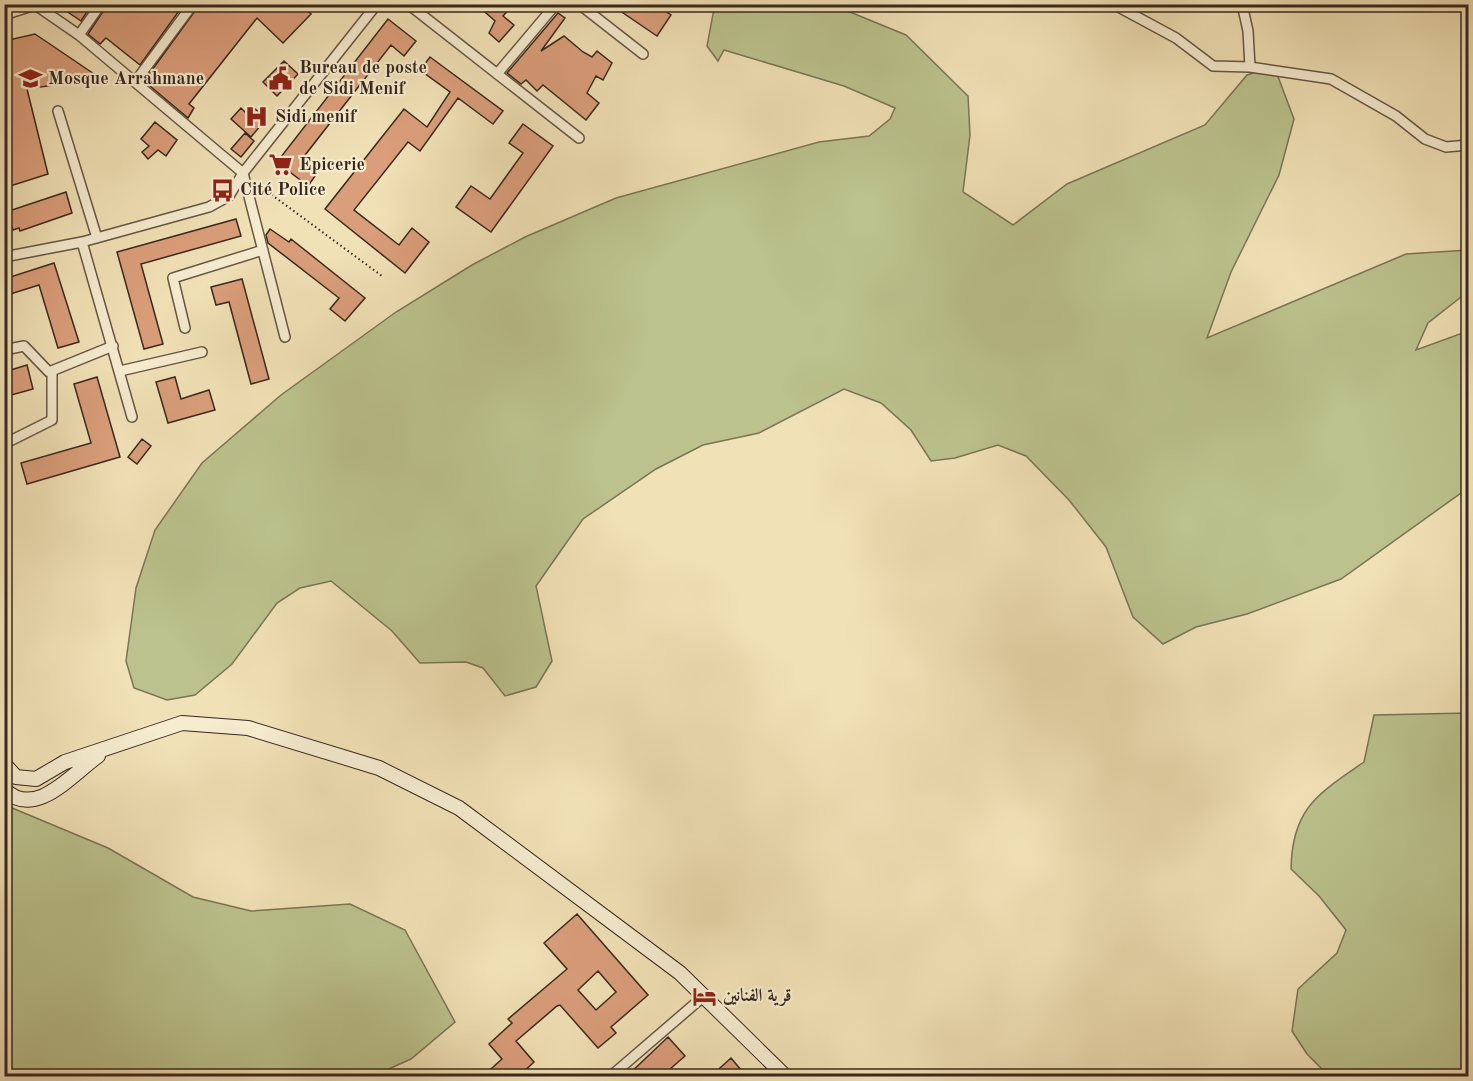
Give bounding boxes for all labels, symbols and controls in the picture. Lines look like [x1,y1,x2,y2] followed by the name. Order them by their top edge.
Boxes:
[299,59,427,98] place label: Bureau de poste de Sidi Menif
[268,65,294,91] public building icon: Bureau de poste de Sidi Menif
[17,66,43,92] school or university icon: Mosque Arrahmane
[48,70,204,88] place label: Mosque Arrahmane
[244,104,270,130] hospital icon: Sidi menif
[275,108,358,126] place label: Sidi menif
[268,152,294,178] supermarket icon: Epicerie
[299,156,365,174] place label: Epicerie
[209,177,235,203] bus stop icon: Cité Police
[240,181,326,199] place label: Cité Police
[692,983,718,1009] hotel icon: قرية الفنانين
[723,987,791,1007] place label: قرية الفنانين

